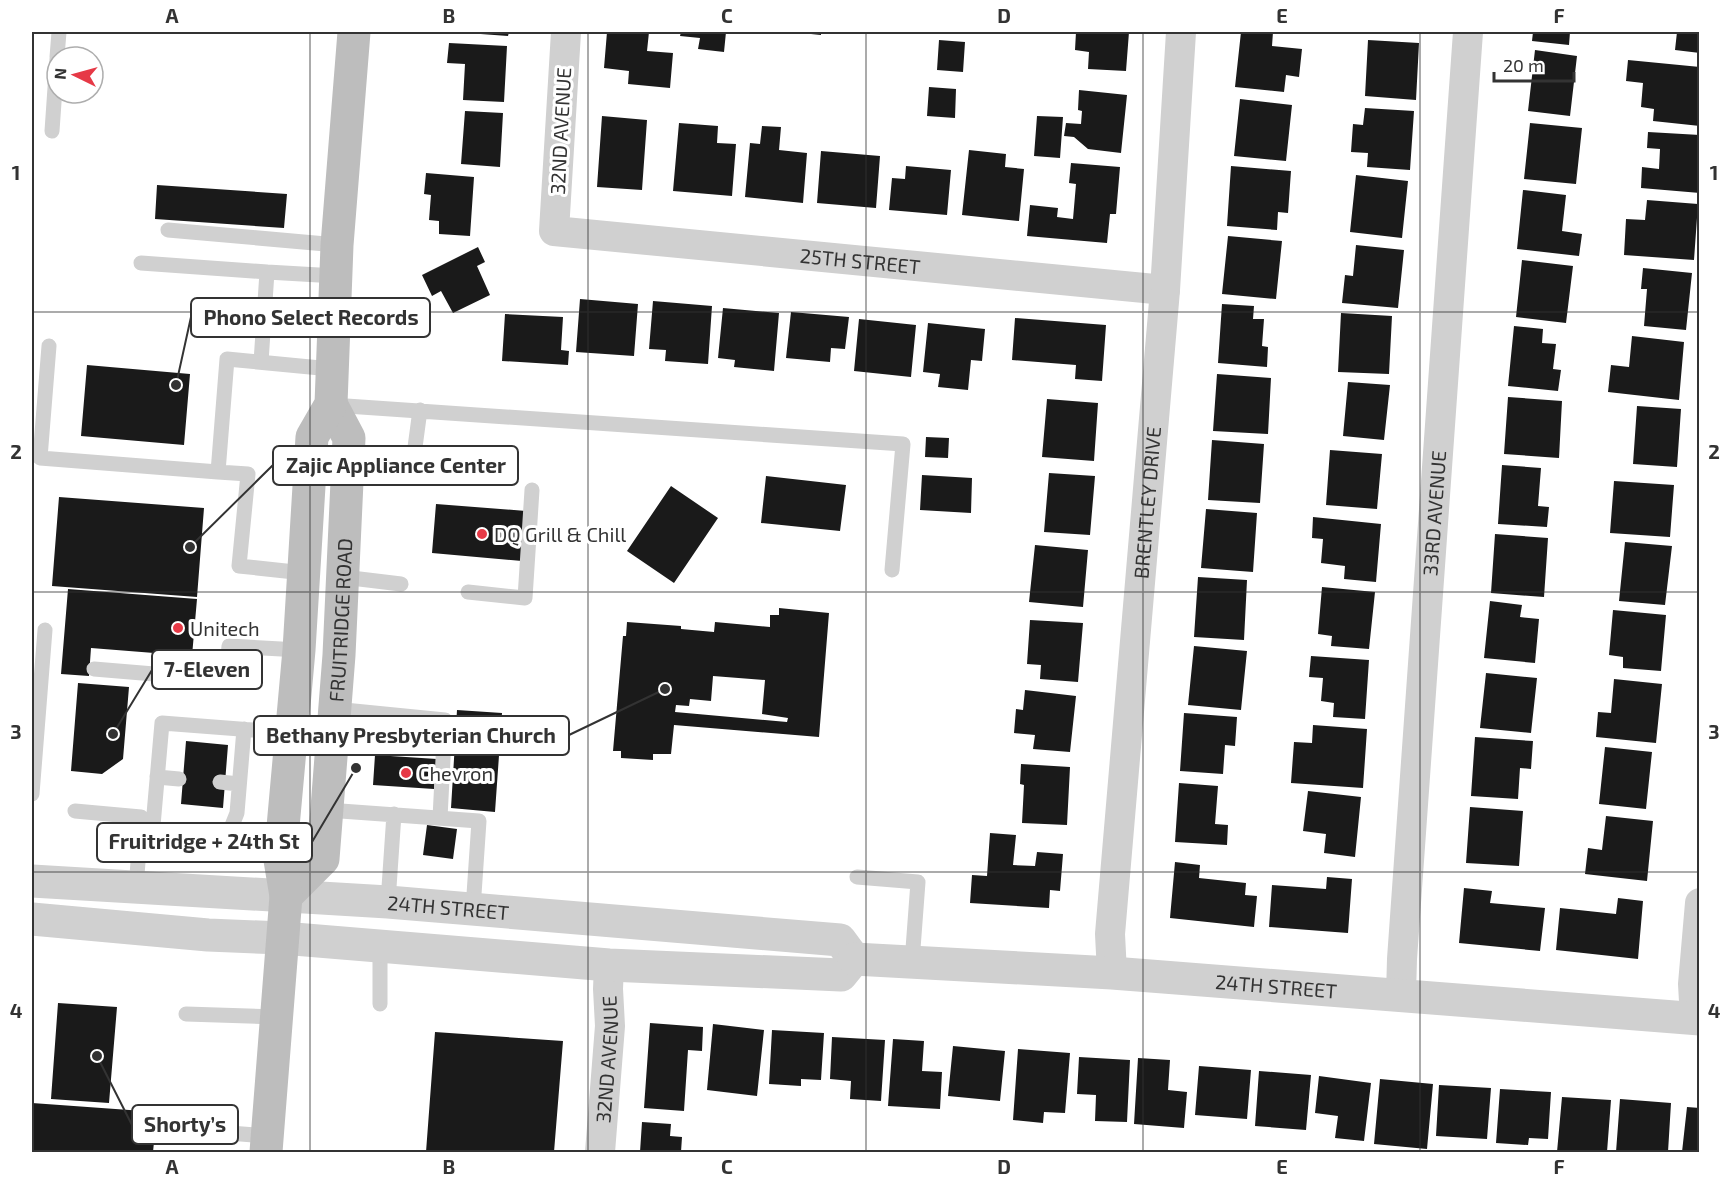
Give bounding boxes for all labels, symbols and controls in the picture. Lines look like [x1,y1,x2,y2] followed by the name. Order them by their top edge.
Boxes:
[165,3,179,27] text: A
[443,3,455,27] text: B
[721,3,733,27] text: C
[997,3,1011,27] text: D
[1276,3,1288,27] text: E
[1553,3,1565,27] text: F
[45,45,105,105] north arrow
[1494,45,1574,83] scale bar
[1503,54,1544,76] text: 20 m
[50,67,70,80] text: N
[545,67,575,195] street label: 32ND AVENUE
[12,160,20,184] text: 1
[1710,160,1718,184] text: 1
[799,243,922,278] street label: 25TH STREET
[191,298,430,337] callout: Phono Select Records
[203,304,419,329] text: Phono Select Records
[1128,425,1165,580] street label: BRENTLEY DRIVE
[10,439,22,463] text: 2
[1708,439,1720,463] text: 2
[273,446,518,485] callout: Zajic Appliance Center
[1417,450,1450,577] street label: 33RD AVENUE
[286,452,506,477] text: Zajic Appliance Center
[494,522,626,546] place label: DQ Grill & Chill
[475,527,489,541] marker: DQ Grill & Chill
[323,538,356,703] street label: FRUITRIDGE ROAD
[190,616,260,640] place label: Unitech
[171,621,185,635] marker: Unitech
[152,650,262,689] callout: 7-Eleven
[164,656,250,681] text: 7-Eleven
[254,716,569,755] callout: Bethany Presbyterian Church
[10,719,22,743] text: 3
[1708,719,1720,743] text: 3
[266,722,556,748] text: Bethany Presbyterian Church
[418,761,493,785] place label: Chevron
[399,766,413,780] marker: Chevron
[97,823,312,862] callout: Fruitridge + 24th St
[108,828,300,853] text: Fruitridge + 24th St
[386,890,510,924] street label: 24TH STREET
[1214,969,1338,1003] street label: 24TH STREET
[590,995,622,1124] street label: 32ND AVENUE
[10,998,23,1022] text: 4
[1708,998,1721,1022] text: 4
[132,1105,238,1144] callout: Shorty’s
[144,1111,226,1137] text: Shorty’s
[165,1154,179,1178] text: A
[443,1154,455,1178] text: B
[721,1154,733,1178] text: C
[997,1154,1011,1178] text: D
[1276,1154,1288,1178] text: E
[1553,1154,1565,1178] text: F

